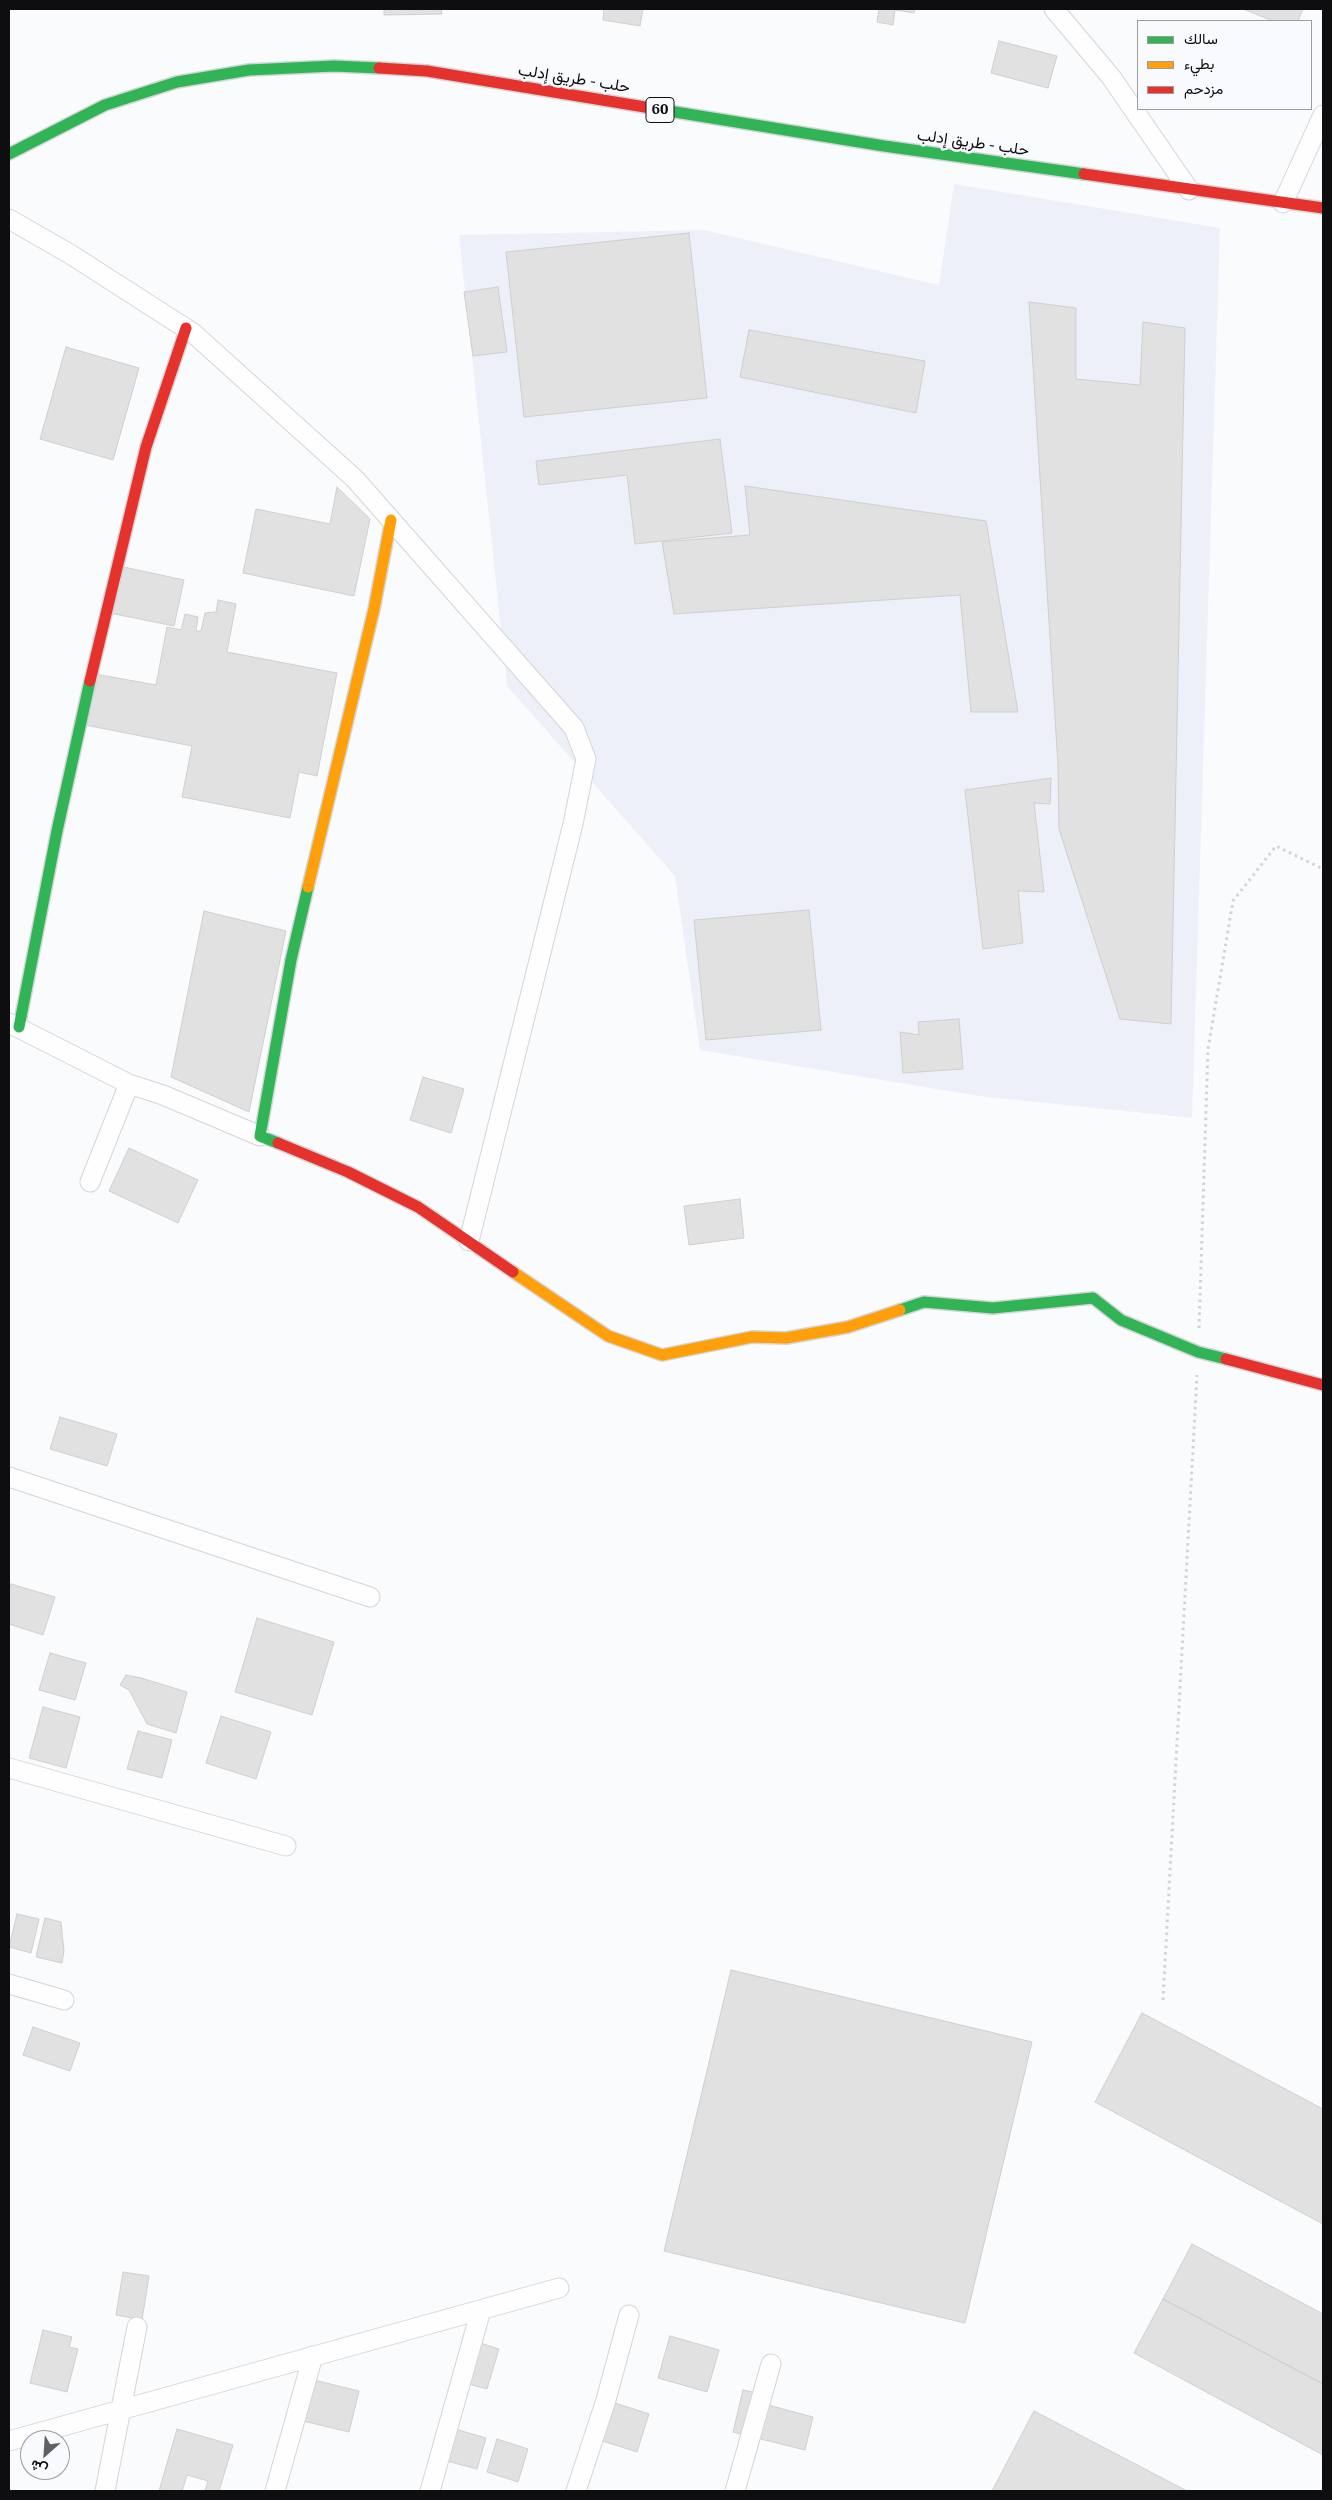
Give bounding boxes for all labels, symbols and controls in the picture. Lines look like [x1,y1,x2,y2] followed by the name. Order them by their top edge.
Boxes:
[1137,20,1312,110] legend
[1184,28,1218,48] text: سالك
[1184,53,1214,73] text: بطيء
[517,61,631,97] street label: حلب - طريق إدلب
[1184,78,1223,98] text: مزدحم
[646,98,674,122] road number: 60
[916,126,1030,160] street label: حلب - طريق إدلب
[20,2430,70,2480] north arrow
[27,2456,50,2480] text: ش

